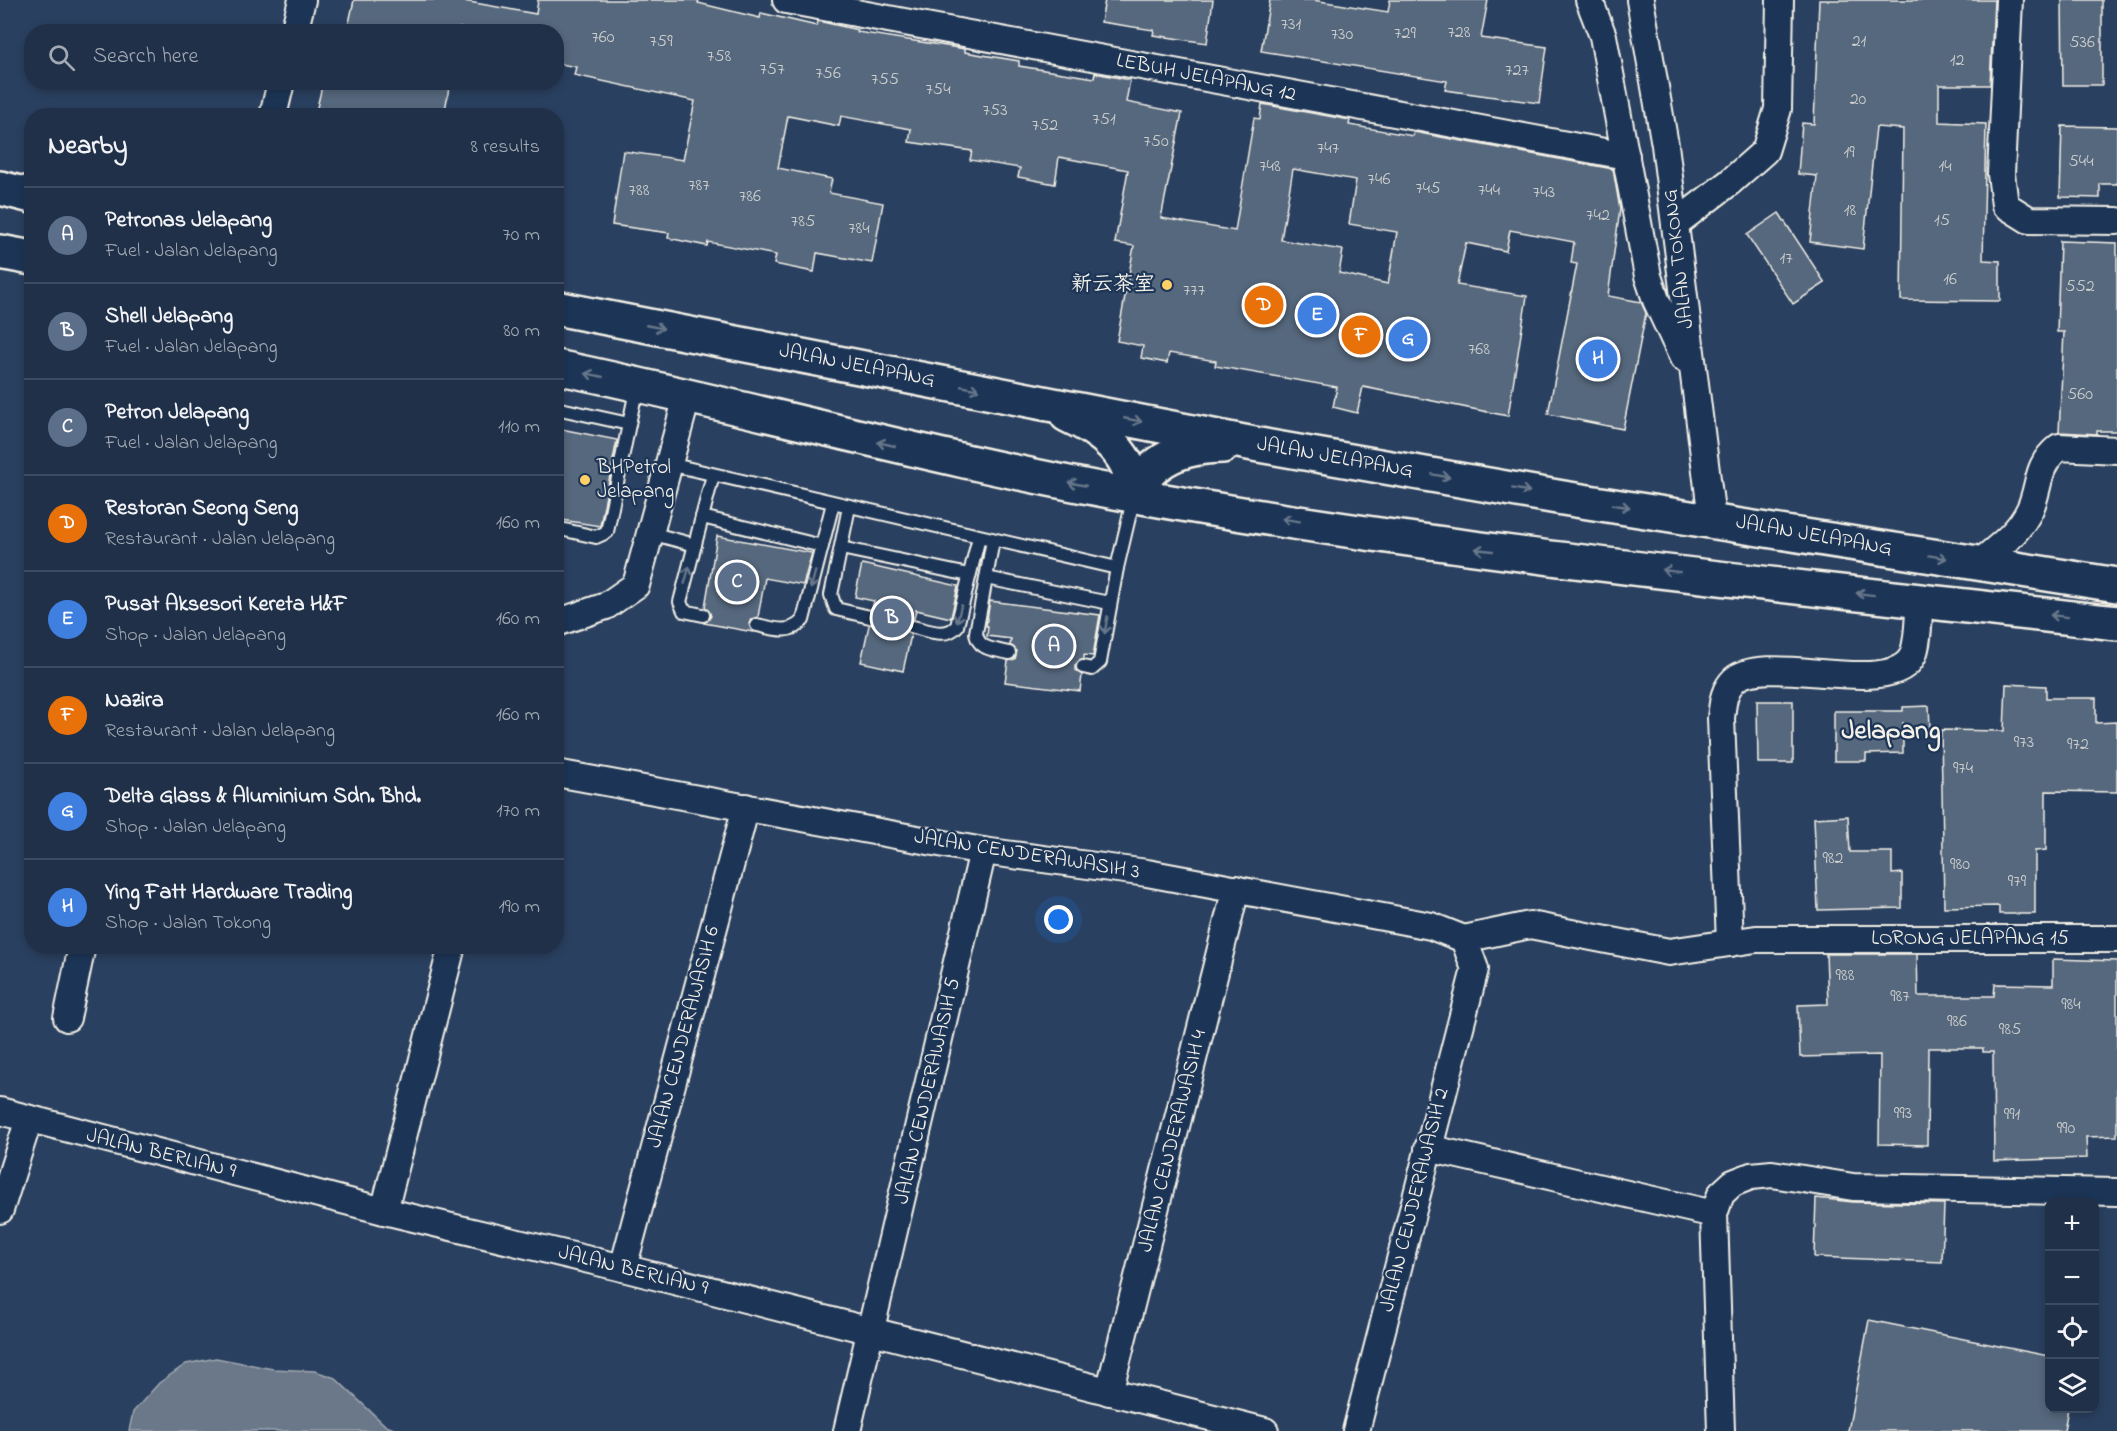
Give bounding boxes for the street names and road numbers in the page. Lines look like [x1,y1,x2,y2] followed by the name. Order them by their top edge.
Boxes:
[1114,46,1298,110] street label: LEBUH JELAPANG 12
[1656,187,1702,331] street label: JALAN TOKONG
[777,336,937,396] street label: JALAN JELAPANG
[1255,429,1415,487] street label: JALAN JELAPANG
[1734,507,1894,565] street label: JALAN JELAPANG
[912,822,1142,888] street label: JALAN CENDERAWASIH 3
[640,923,728,1151] street label: JALAN CENDERAWASIH 6
[1871,924,2069,954] street label: LORONG JELAPANG 15
[887,975,969,1207] street label: JALAN CENDERAWASIH 5
[1131,1026,1215,1255] street label: JALAN CENDERAWASIH 4
[1373,1085,1457,1315] street label: JALAN CENDERAWASIH 2
[83,1121,240,1187] street label: JALAN BERLIAN 9
[555,1238,712,1304] street label: JALAN BERLIAN 9

